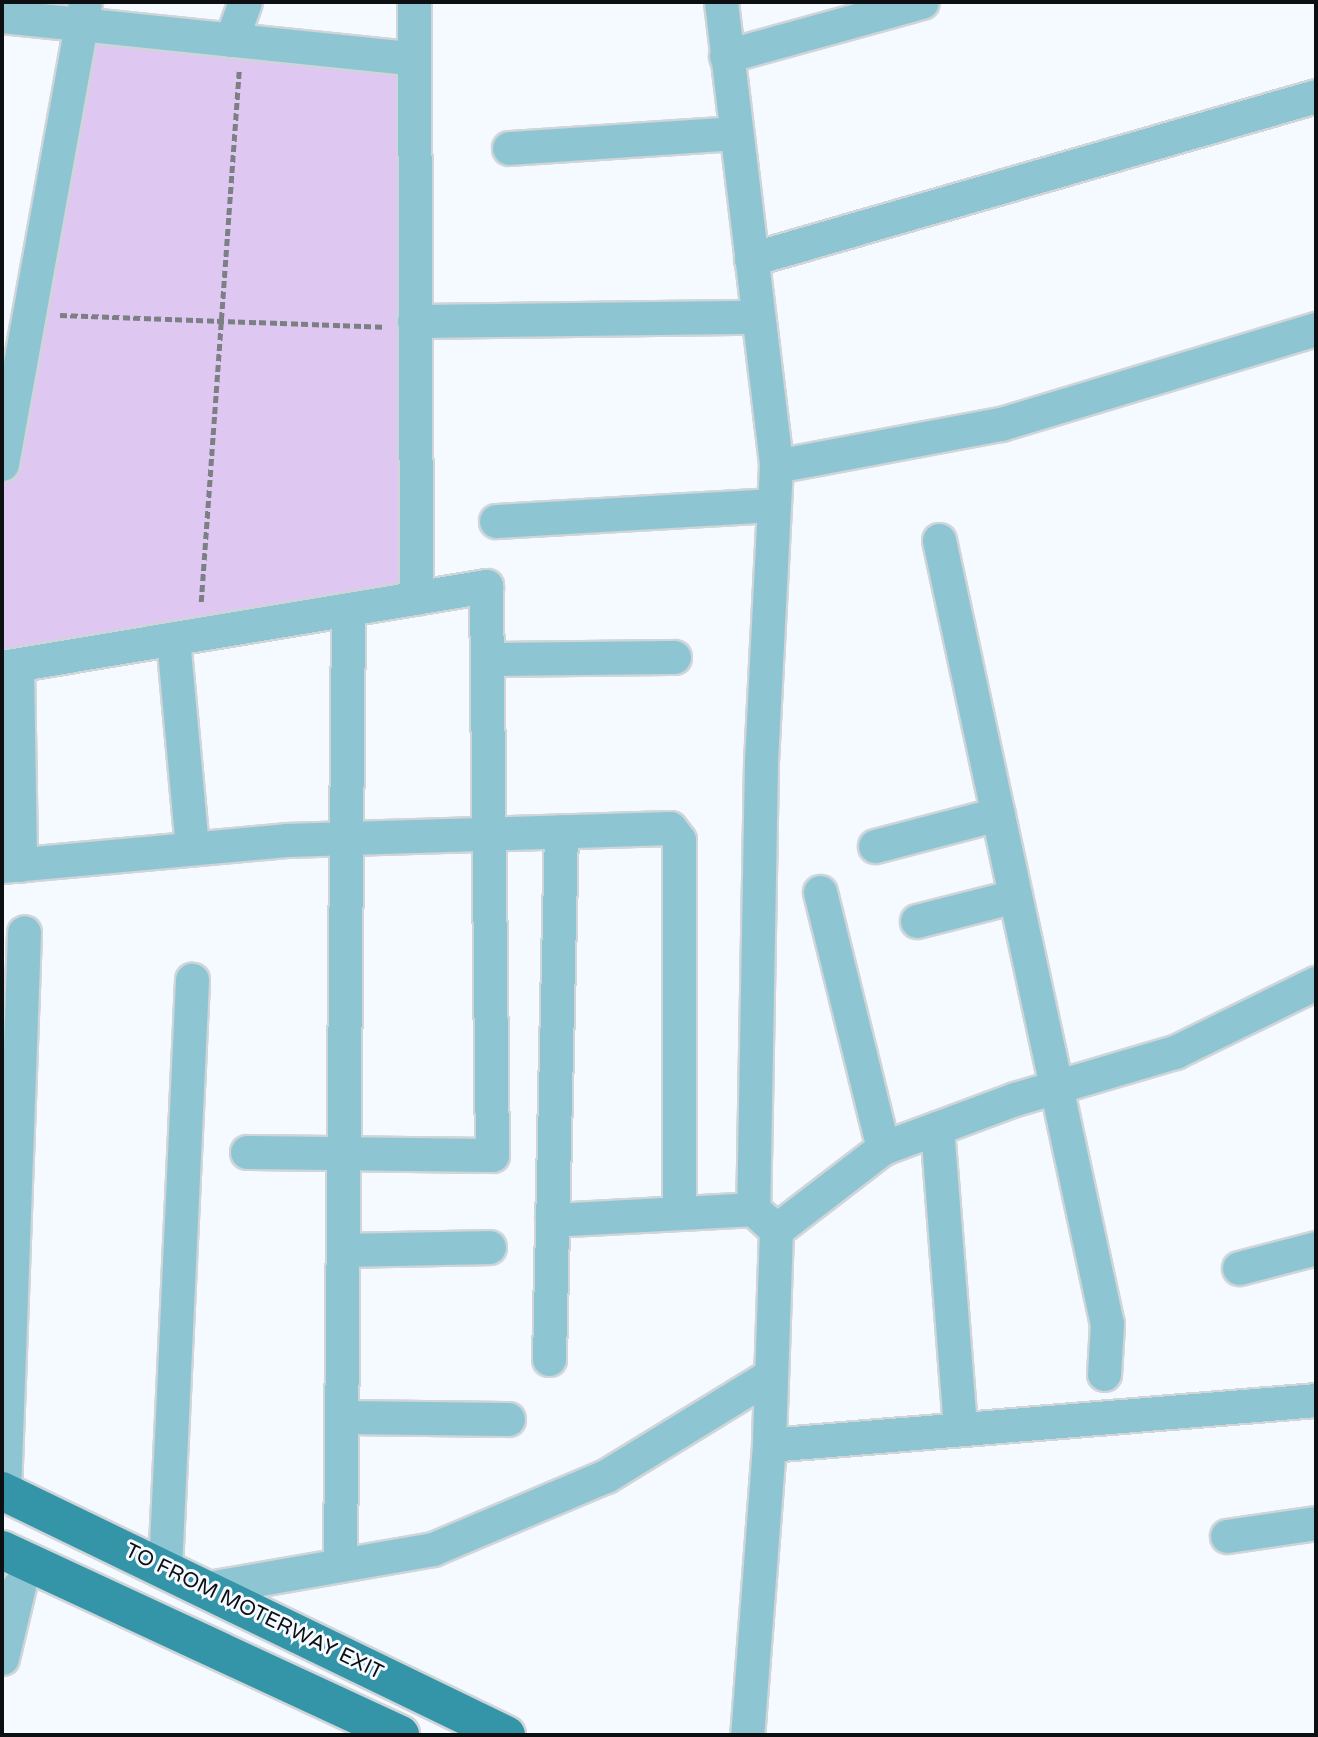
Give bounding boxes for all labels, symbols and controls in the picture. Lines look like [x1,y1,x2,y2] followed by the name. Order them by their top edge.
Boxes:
[121,1538,387,1686] street label: TO FROM MOTERWAY EXIT

